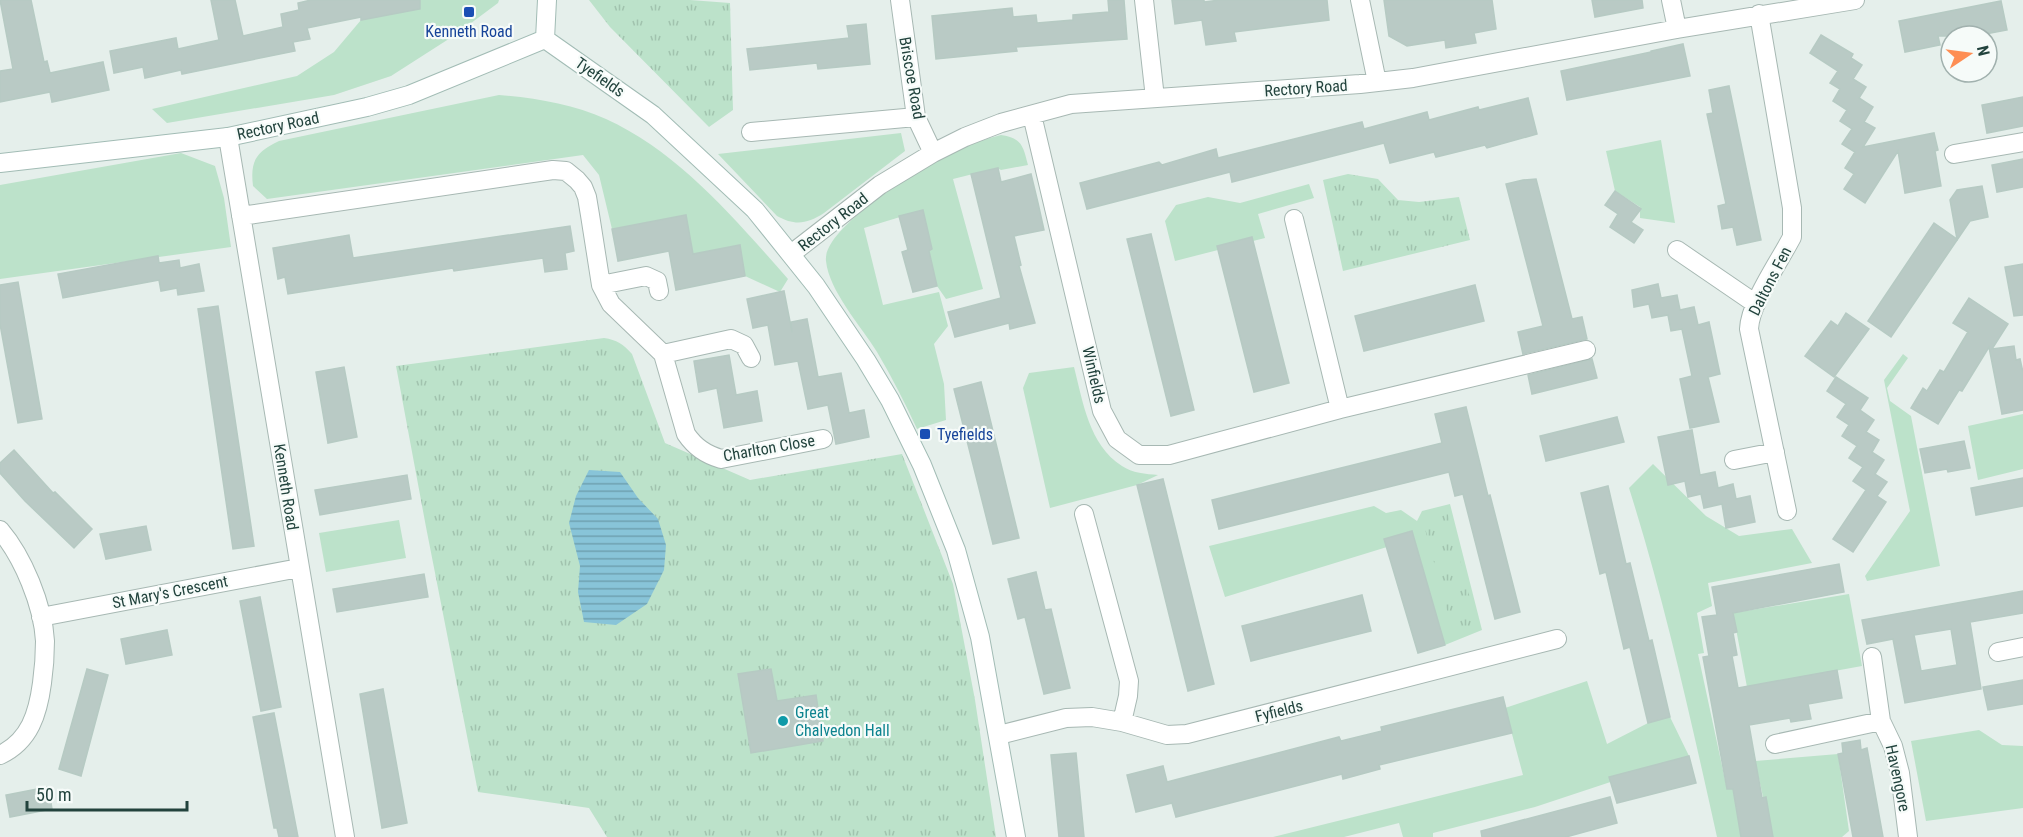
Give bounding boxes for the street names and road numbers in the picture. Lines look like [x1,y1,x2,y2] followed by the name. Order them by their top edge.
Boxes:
[895,35,929,121] street label: Briscoe Road
[572,53,628,101] street label: Tyefields
[1264,76,1348,100] street label: Rectory Road
[235,108,321,144] street label: Rectory Road
[794,189,872,255] street label: Rectory Road
[1745,243,1795,319] street label: Daltons Fen
[1078,345,1110,405] street label: Winfields
[722,431,816,465] street label: Charlton Close
[270,442,302,532] street label: Kenneth Road
[111,571,230,613] street label: St Mary's Crescent
[1253,696,1305,726] street label: Fyfields
[1882,743,1914,813] street label: Havengore

